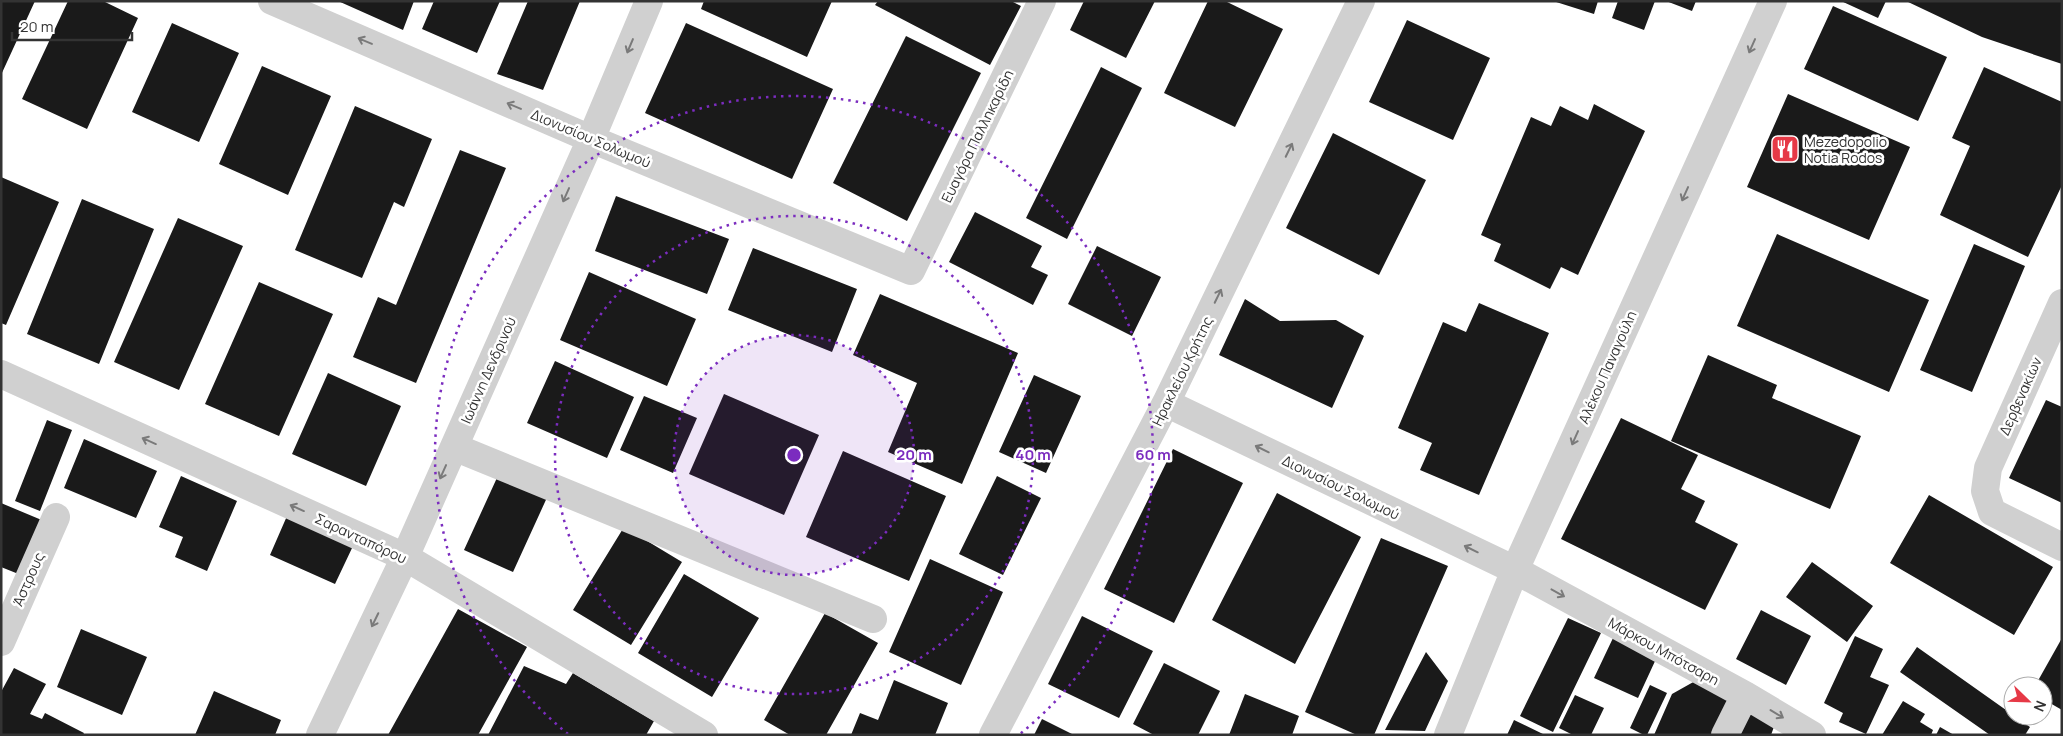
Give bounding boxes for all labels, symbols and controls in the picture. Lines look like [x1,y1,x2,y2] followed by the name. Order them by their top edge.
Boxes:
[12,10,132,42] scale bar
[20,16,53,37] text: 20 m
[358,36,373,46] one-way arrow
[625,38,634,53] one-way arrow
[1747,38,1757,53] one-way arrow
[937,66,1017,206] street label: Ευαγόρα Παλληκαρίδη
[507,100,522,110] one-way arrow
[528,104,654,172] street label: Διονυσίου Σολωμού
[1804,132,1887,167] place label: Mezedopolio Notia Rodos
[1770,134,1800,164] restaurant icon: Mezedopolio Notia Rodos
[1285,143,1294,158] one-way arrow
[1680,186,1690,201] one-way arrow
[560,187,570,202] one-way arrow
[1213,289,1223,304] one-way arrow
[1574,307,1640,427] street label: Αλέκου Παναγούλη
[1147,313,1217,429] street label: Ηρακλείου Κρήτης
[456,314,520,426] street label: Ιωάννη Δενδρινού
[1994,354,2046,438] street label: Δερβενακίων
[1570,430,1580,445] one-way arrow
[142,436,157,446] one-way arrow
[896,444,932,465] text: 20 m
[1015,444,1051,465] text: 40 m
[1135,444,1171,465] text: 60 m
[1255,444,1270,453] one-way arrow
[785,446,803,464] centre of rings
[1279,450,1403,524] street label: Διονυσίου Σολωμού
[438,464,448,479] one-way arrow
[290,503,305,513] one-way arrow
[312,508,410,568] street label: Σαρανταπόρου
[1464,544,1479,553] one-way arrow
[8,549,48,609] street label: Άστρους
[1551,589,1565,599] one-way arrow
[370,612,380,627] one-way arrow
[1605,613,1723,689] street label: Μάρκου Μπότσαρη
[2003,676,2053,726] north arrow
[2030,698,2051,715] text: N
[1770,710,1784,720] one-way arrow

